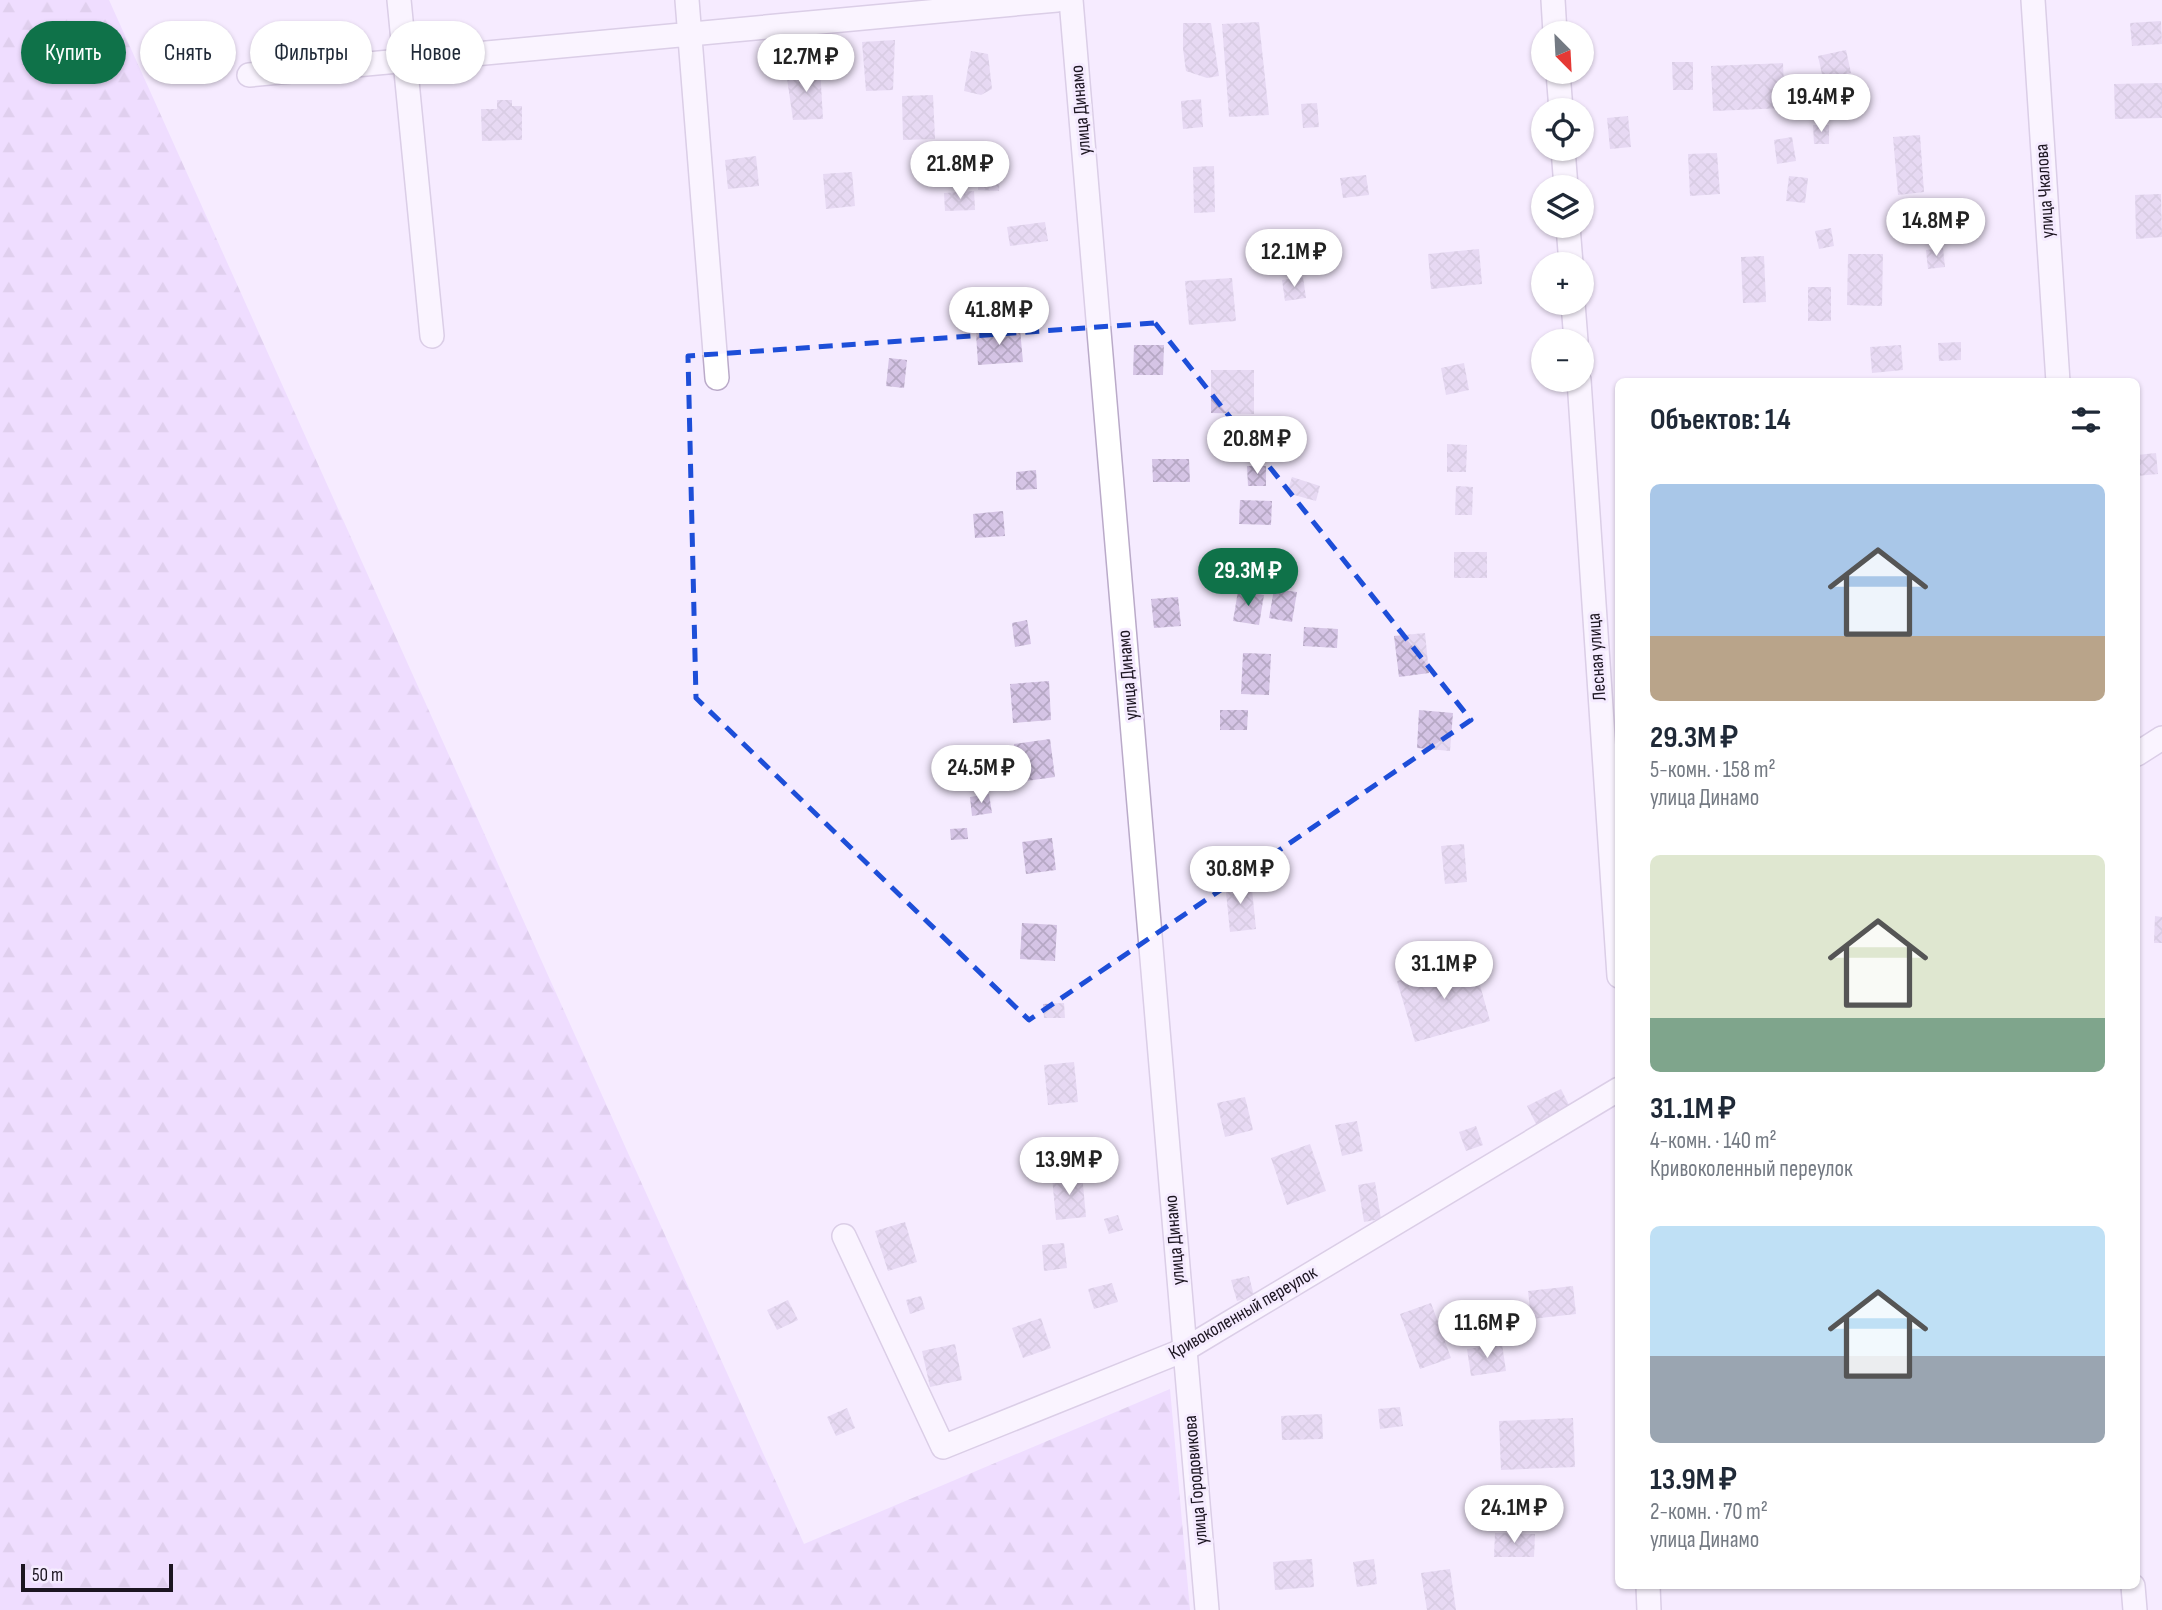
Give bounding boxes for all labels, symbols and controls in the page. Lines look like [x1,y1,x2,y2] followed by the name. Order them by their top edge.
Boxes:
[21,21,126,84] chip: Купить
[140,21,236,84] chip: Снять
[250,21,372,84] chip: Фильтры
[386,21,485,84] chip: Новое
[1531,21,1594,84] north arrow
[1531,21,1594,392] map controls
[741,34,871,94] pin: 12.7M ₽
[773,43,839,71] text: 12.7M ₽
[1066,64,1096,156] street label: улица Динамо
[1756,74,1886,134] pin: 19.4M ₽
[1787,83,1855,111] text: 19.4M ₽
[1531,98,1594,161] button: locate
[895,142,1025,201] pin: 21.8M ₽
[2030,143,2060,239] street label: улица Чкалова
[926,150,994,178] text: 21.8M ₽
[1531,175,1594,238] button: layers
[1871,198,2001,258] pin: 14.8M ₽
[1902,207,1970,235] text: 14.8M ₽
[1229,230,1359,289] pin: 12.1M ₽
[1261,238,1327,266] text: 12.1M ₽
[1531,252,1594,315] button: +
[934,288,1064,347] pin: 41.8M ₽
[965,296,1033,324] text: 41.8M ₽
[1531,329,1594,392] button: −
[2067,401,2105,439] icon: filters
[1650,402,1791,438] text: Объектов: 14
[1192,416,1322,476] pin: 20.8M ₽
[1223,425,1291,453] text: 20.8M ₽
[1815,529,1941,655] icon: home
[1183,548,1313,608] pin: 29.3M ₽
[1214,557,1282,585] text: 29.3M ₽
[1582,612,1612,702] street label: Лесная улица
[1113,629,1143,721] street label: улица Динамо
[1650,720,1738,756] text: 29.3M ₽
[916,746,1046,805] pin: 24.5M ₽
[947,754,1015,782] text: 24.5M ₽
[1650,756,1776,784] text: 5-комн. · 158 m²
[1650,784,1759,812] text: улица Динамо
[1175,846,1305,906] pin: 30.8M ₽
[1206,855,1274,883] text: 30.8M ₽
[1815,900,1941,1026] icon: home
[1379,942,1509,1001] pin: 31.1M ₽
[1411,950,1477,978] text: 31.1M ₽
[1650,1091,1736,1127] text: 31.1M ₽
[1650,1127,1777,1155] text: 4-комн. · 140 m²
[1004,1138,1134,1197] pin: 13.9M ₽
[1036,1146,1102,1174] text: 13.9M ₽
[1650,1155,1853,1183] text: Кривоколенный переулок
[1160,1194,1190,1286] street label: улица Динамо
[1165,1261,1322,1365] street label: Кривоколенный переулок
[1815,1271,1941,1397] icon: home
[1422,1300,1552,1360] pin: 11.6M ₽
[1454,1309,1520,1337] text: 11.6M ₽
[1179,1414,1213,1546] street label: улица Городовикова
[1650,1462,1737,1498] text: 13.9M ₽
[1449,1486,1579,1545] pin: 24.1M ₽
[1481,1494,1547,1522] text: 24.1M ₽
[1650,1498,1768,1526] text: 2-комн. · 70 m²
[1650,1526,1759,1554] text: улица Динамо
[21,1561,173,1593] scale bar
[32,1564,63,1587] text: 50 m

